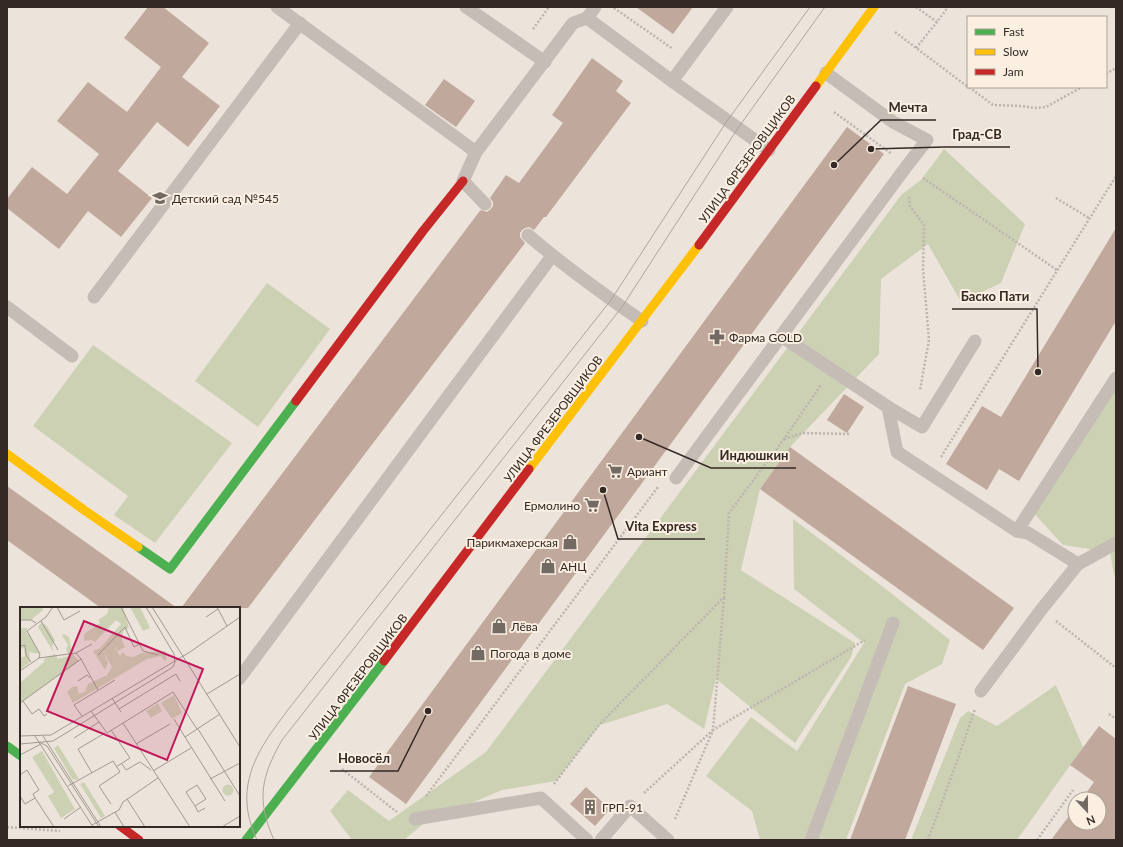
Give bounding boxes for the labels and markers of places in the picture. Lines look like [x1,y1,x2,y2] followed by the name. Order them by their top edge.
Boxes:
[881,95,936,120] callout: Мечта
[944,122,1010,147] callout: Град-СВ
[151,189,169,207] school or university icon: Детский сад №545
[172,191,279,206] place label: Детский сад №545
[952,284,1037,309] callout: Баско Пати
[708,328,726,346] pharmacy icon: Фарма GOLD
[729,330,802,345] place label: Фарма GOLD
[711,443,796,468] callout: Индюшкин
[606,462,624,480] supermarket icon: Ариант
[627,464,668,479] place label: Ариант
[583,496,601,514] supermarket icon: Ермолино
[524,498,580,513] place label: Ермолино
[618,514,705,539] callout: Vita Express
[561,533,579,551] shop icon: Парикмахерская
[467,535,558,550] place label: Парикмахерская
[539,557,557,575] shop icon: АНЦ
[560,559,587,574] place label: АНЦ
[490,617,508,635] shop icon: Лёва
[510,619,538,634] place label: Лёва
[469,644,487,662] shop icon: Погода в доме
[490,646,571,661] place label: Погода в доме
[330,746,398,771] callout: Новосёл
[581,798,599,816] building icon: ГРП-91
[602,800,643,815] place label: ГРП-91

